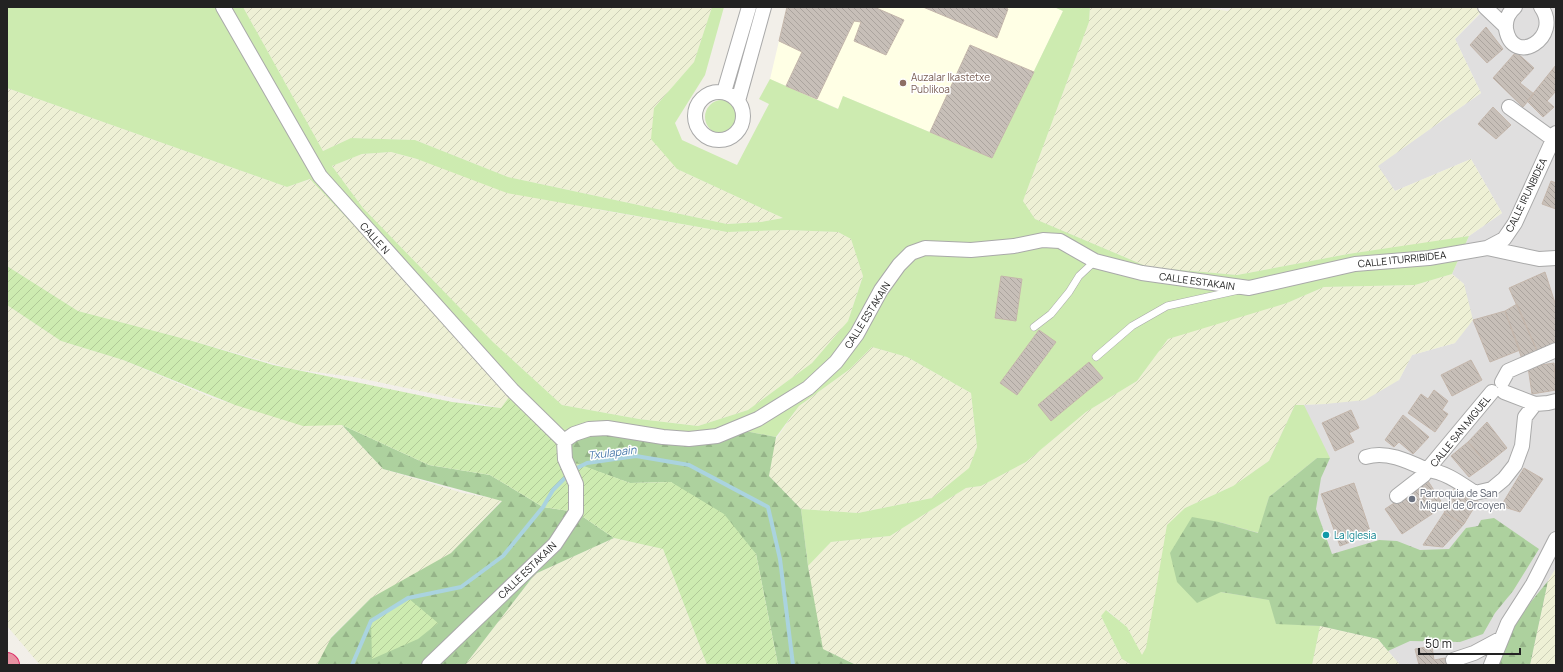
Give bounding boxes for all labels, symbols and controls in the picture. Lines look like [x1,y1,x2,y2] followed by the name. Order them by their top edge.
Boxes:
[911,70,990,96] place label: Auzalar Ikastetxe Publikoa
[898,78,908,88] marker: Auzalar Ikastetxe Publikoa
[1502,155,1550,234] street label: CALLE IRUNBIDEA
[357,219,393,257] street label: CALLE N
[1357,247,1447,271] street label: CALLE ITURRIBIDEA
[1158,269,1236,293] street label: CALLE ESTAKAIN
[841,279,893,351] street label: CALLE ESTAKAIN
[1427,392,1493,470] street label: CALLE SAN MIGUEL
[587,442,637,462] water label: Txulapain
[1420,486,1505,512] place label: Parroquia de San Miguel de Orcoyen
[1407,494,1417,504] marker: Parroquia de San Miguel de Orcoyen
[1334,528,1376,542] place label: La Iglesia
[1321,530,1331,540] marker: La Iglesia
[495,538,559,602] street label: CALLE ESTAKAIN
[1419,630,1520,656] scale bar
[1425,635,1452,652] text: 50 m

